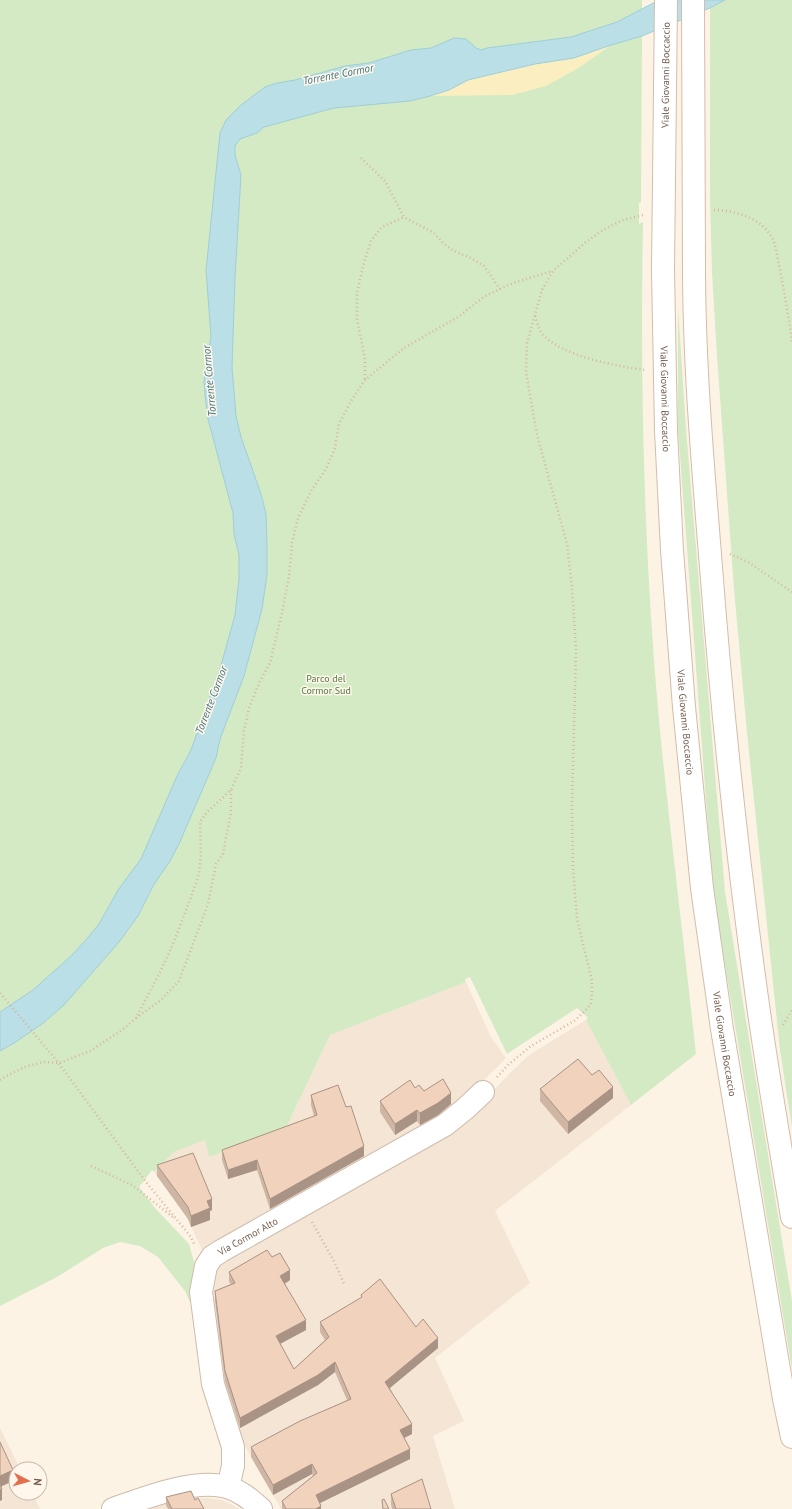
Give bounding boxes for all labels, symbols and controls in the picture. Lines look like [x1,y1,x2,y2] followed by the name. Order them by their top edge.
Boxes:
[659,22,673,129] street label: Viale Giovanni Boccaccio
[301,60,376,88] water label: Torrente Cormor
[199,343,219,417] water label: Torrente Cormor
[657,345,673,452] street label: Viale Giovanni Boccaccio
[192,663,231,736] water label: Torrente Cormor
[674,668,697,776] street label: Viale Giovanni Boccaccio
[301,672,351,697] park label: Parco del Cormor Sud
[710,990,739,1097] street label: Viale Giovanni Boccaccio
[214,1214,280,1259] street label: Via Cormor Alto
[8,1461,48,1501] north arrow
[31,1478,45,1486] text: N

